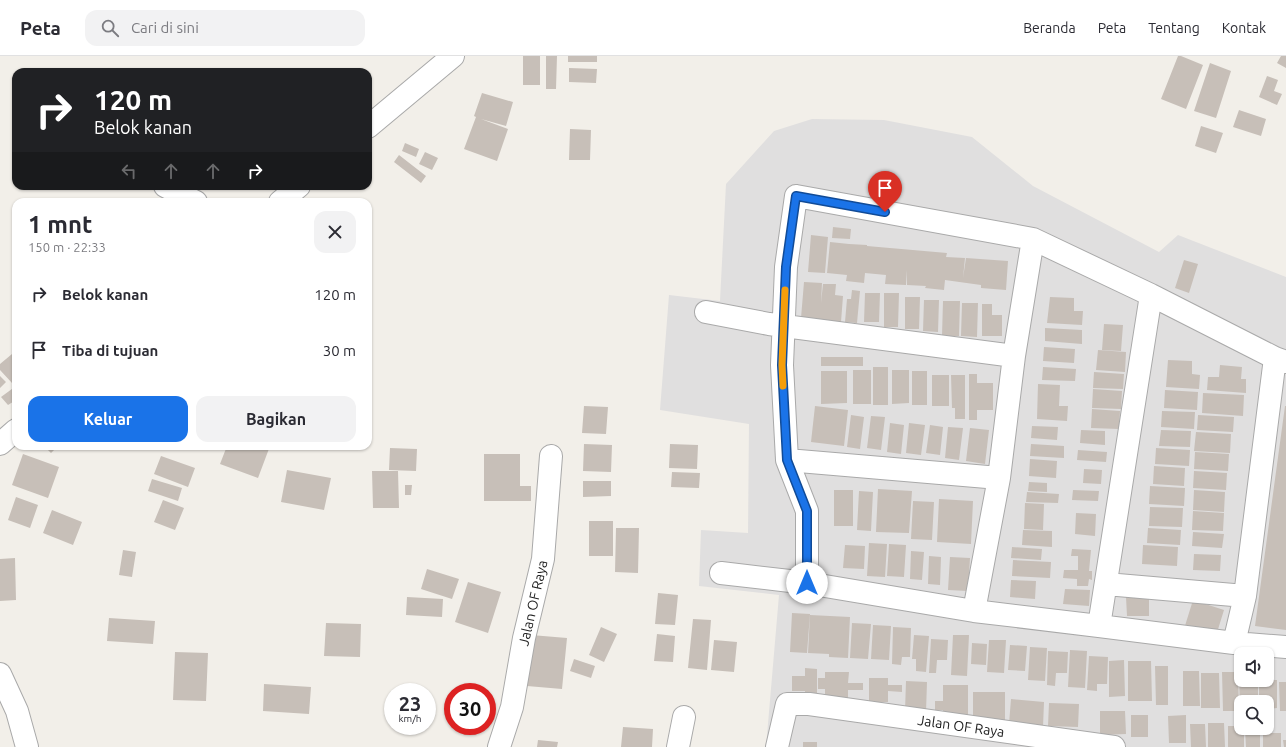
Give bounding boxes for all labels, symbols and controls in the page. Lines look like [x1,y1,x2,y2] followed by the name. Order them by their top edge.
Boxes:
[85,10,365,46] search box
[20,17,61,39] text: Peta
[99,17,121,39] icon: search
[131,19,199,36] text: Cari di sini
[1023,20,1076,36] text: Beranda
[1098,20,1126,36] text: Peta
[1148,20,1200,36] text: Tentang
[1222,20,1266,36] text: Kontak
[28,84,80,136] icon: right
[94,84,172,115] text: 120 m
[94,117,192,137] text: Belok kanan
[118,160,140,182] icon: left
[160,160,182,182] icon: ahead
[202,160,224,182] icon: ahead
[244,160,266,182] icon: right
[868,171,902,212] pin
[874,177,896,199] icon: arrive
[28,211,92,238] text: 1 mnt
[314,211,356,253] button: close
[28,240,106,254] text: 150 m · 22:33
[28,283,50,305] icon: right
[62,286,148,303] text: Belok kanan
[314,286,356,303] text: 120 m
[28,339,50,361] icon: arrive
[62,342,158,359] text: Tiba di tujuan
[323,342,356,359] text: 30 m
[28,396,188,442] button: Keluar
[196,396,356,442] button: Bagikan
[515,559,551,647] street label: Jalan OF Raya
[786,562,828,604] position arrow
[1234,647,1274,735] map controls
[1234,647,1274,687] button: sound
[444,683,496,735] speed limit sign: 30
[399,692,421,715] text: 23
[1234,695,1274,735] button: search
[917,712,1005,740] street label: Jalan OF Raya
[398,713,422,724] text: km/h

